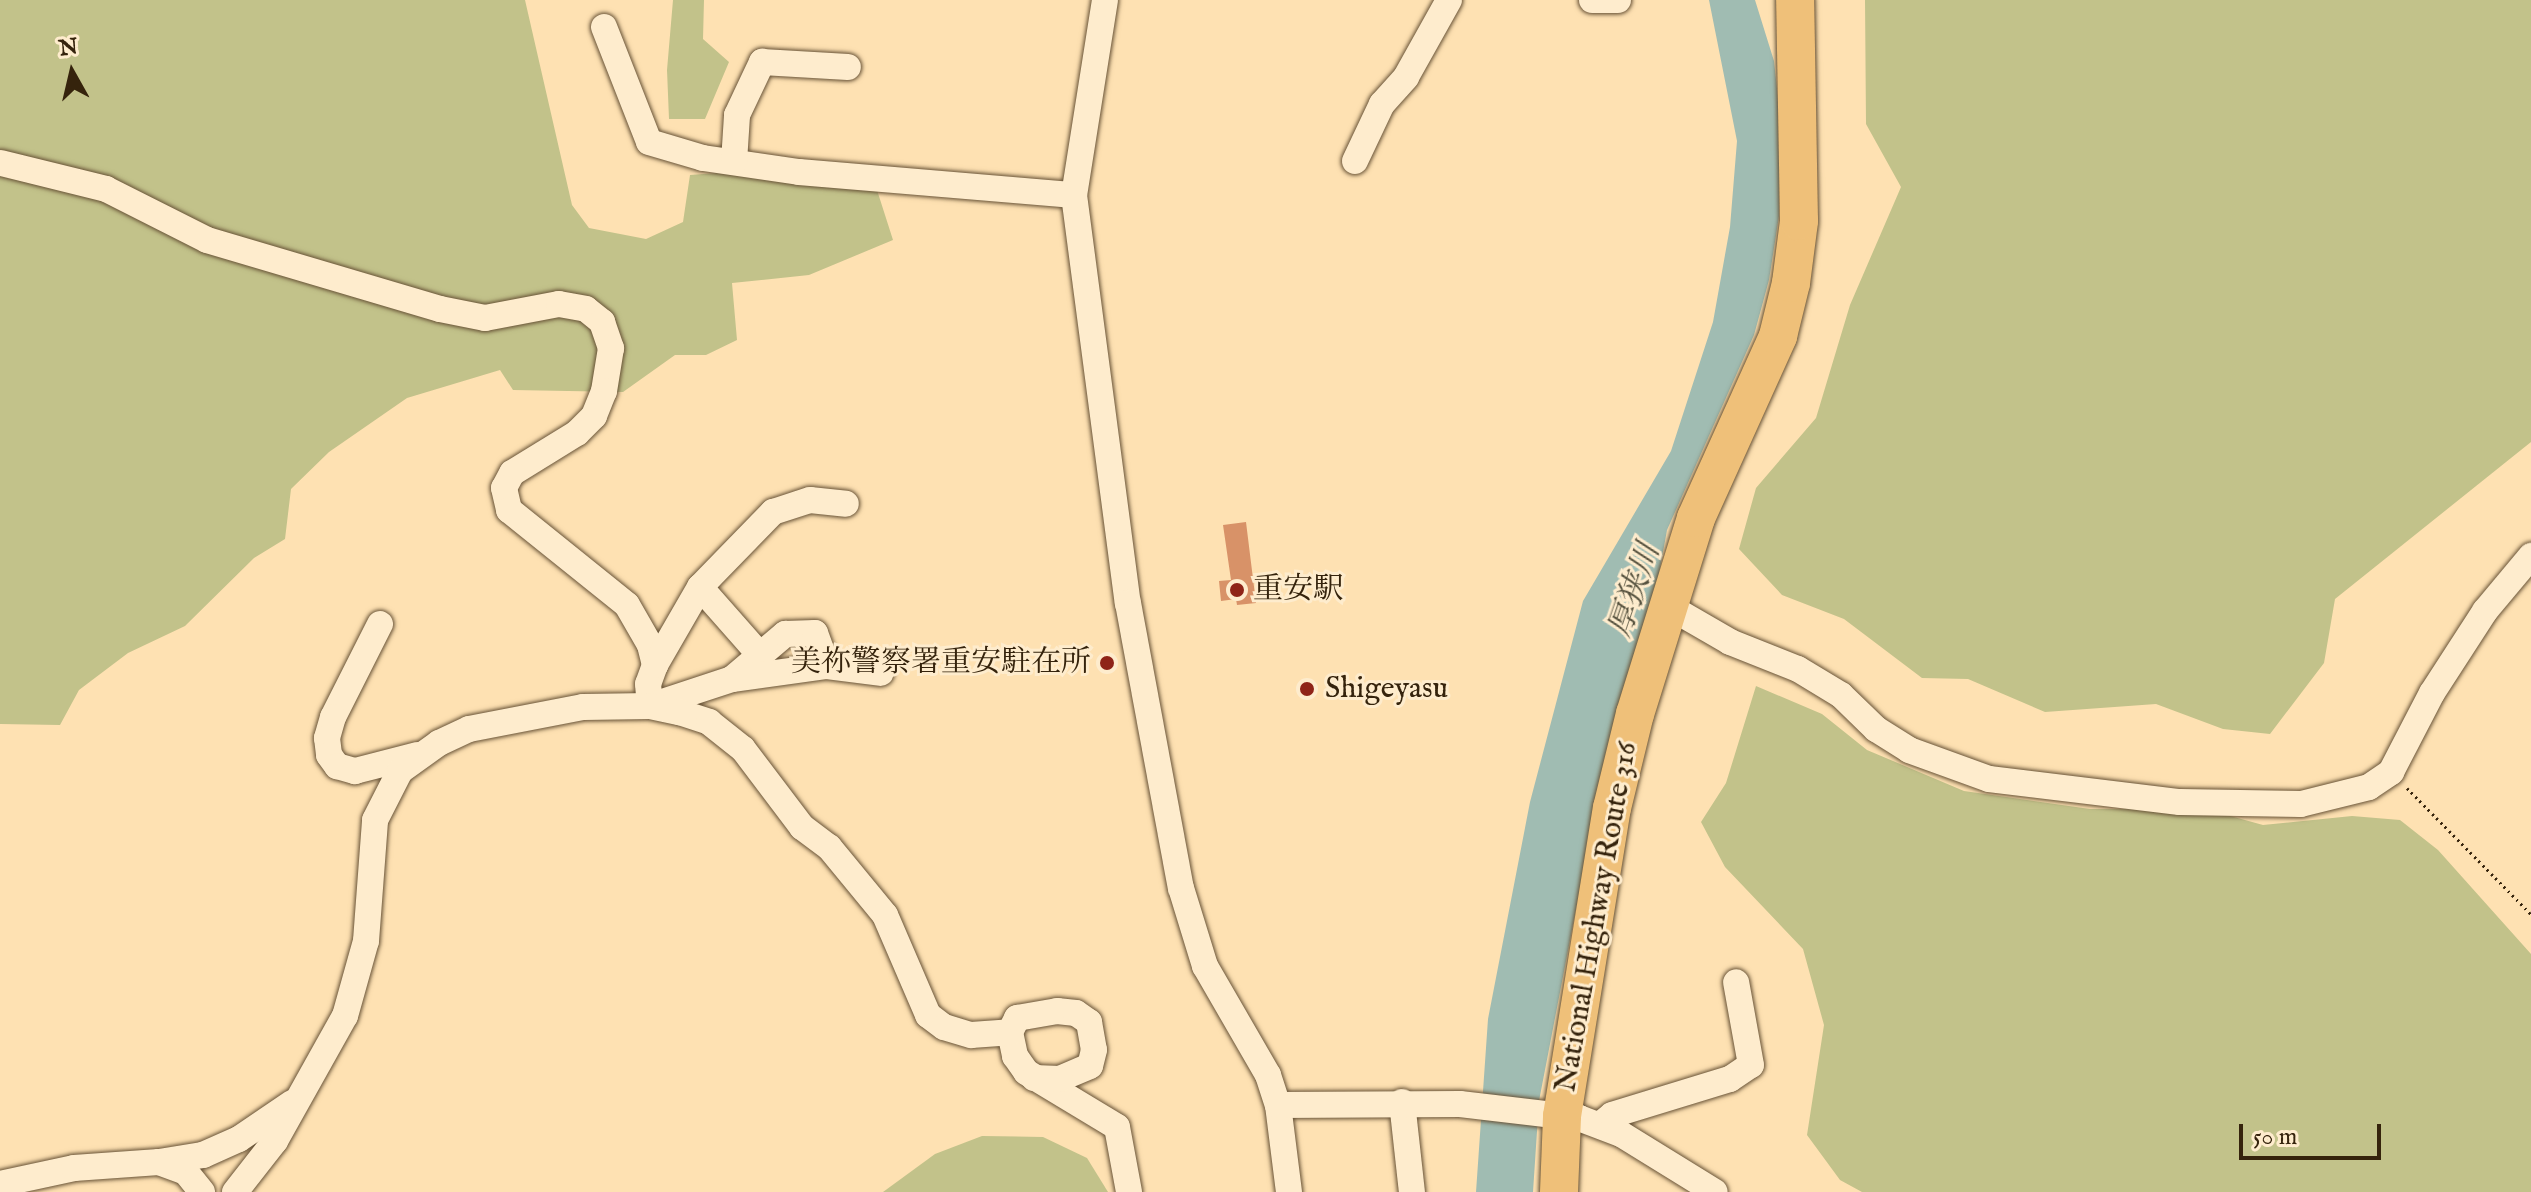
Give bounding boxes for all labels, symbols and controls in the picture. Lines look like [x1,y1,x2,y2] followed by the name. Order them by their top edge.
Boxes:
[32,32,112,112] north arrow
[57,33,80,63] text: N
[1602,539,1670,643] water label: 厚狭川
[1253,572,1343,608] place label: 重安駅
[1228,581,1246,599] marker: 重安駅
[791,645,1091,681] place label: 美祢警察署重安駐在所
[1098,654,1116,672] marker: 美祢警察署重安駐在所
[1325,671,1448,707] place label: Shigeyasu
[1296,678,1318,700] marker: Shigeyasu
[1548,739,1646,1095] street label: National Highway Route 316
[2243,1108,2385,1158] scale bar
[2253,1122,2297,1153] text: 50 m

